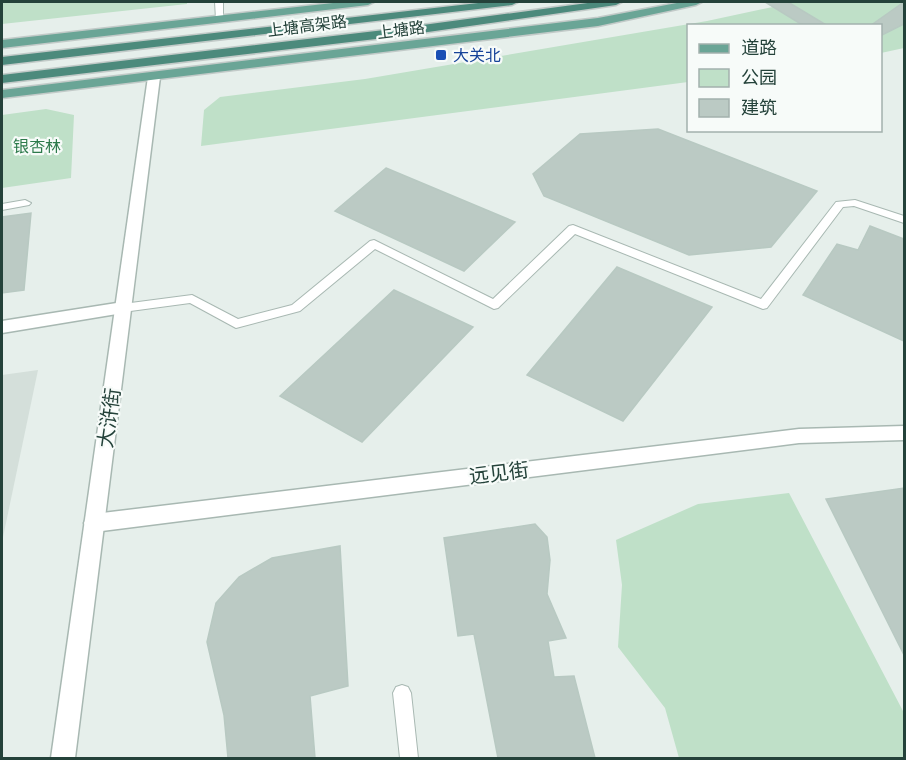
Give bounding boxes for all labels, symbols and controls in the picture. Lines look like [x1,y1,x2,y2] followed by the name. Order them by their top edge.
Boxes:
[266,11,348,41] street label: 上塘高架路
[376,17,426,43] street label: 上塘路
[687,24,882,132] legend
[741,36,777,59] text: 道路
[453,45,501,66] place label: 大关北
[434,48,448,62] marker: 大关北
[741,66,777,89] text: 公园
[741,96,777,119] text: 建筑
[13,136,61,157] park label: 银杏林
[92,386,126,450] street label: 大浒街
[468,456,530,490] street label: 远见街

